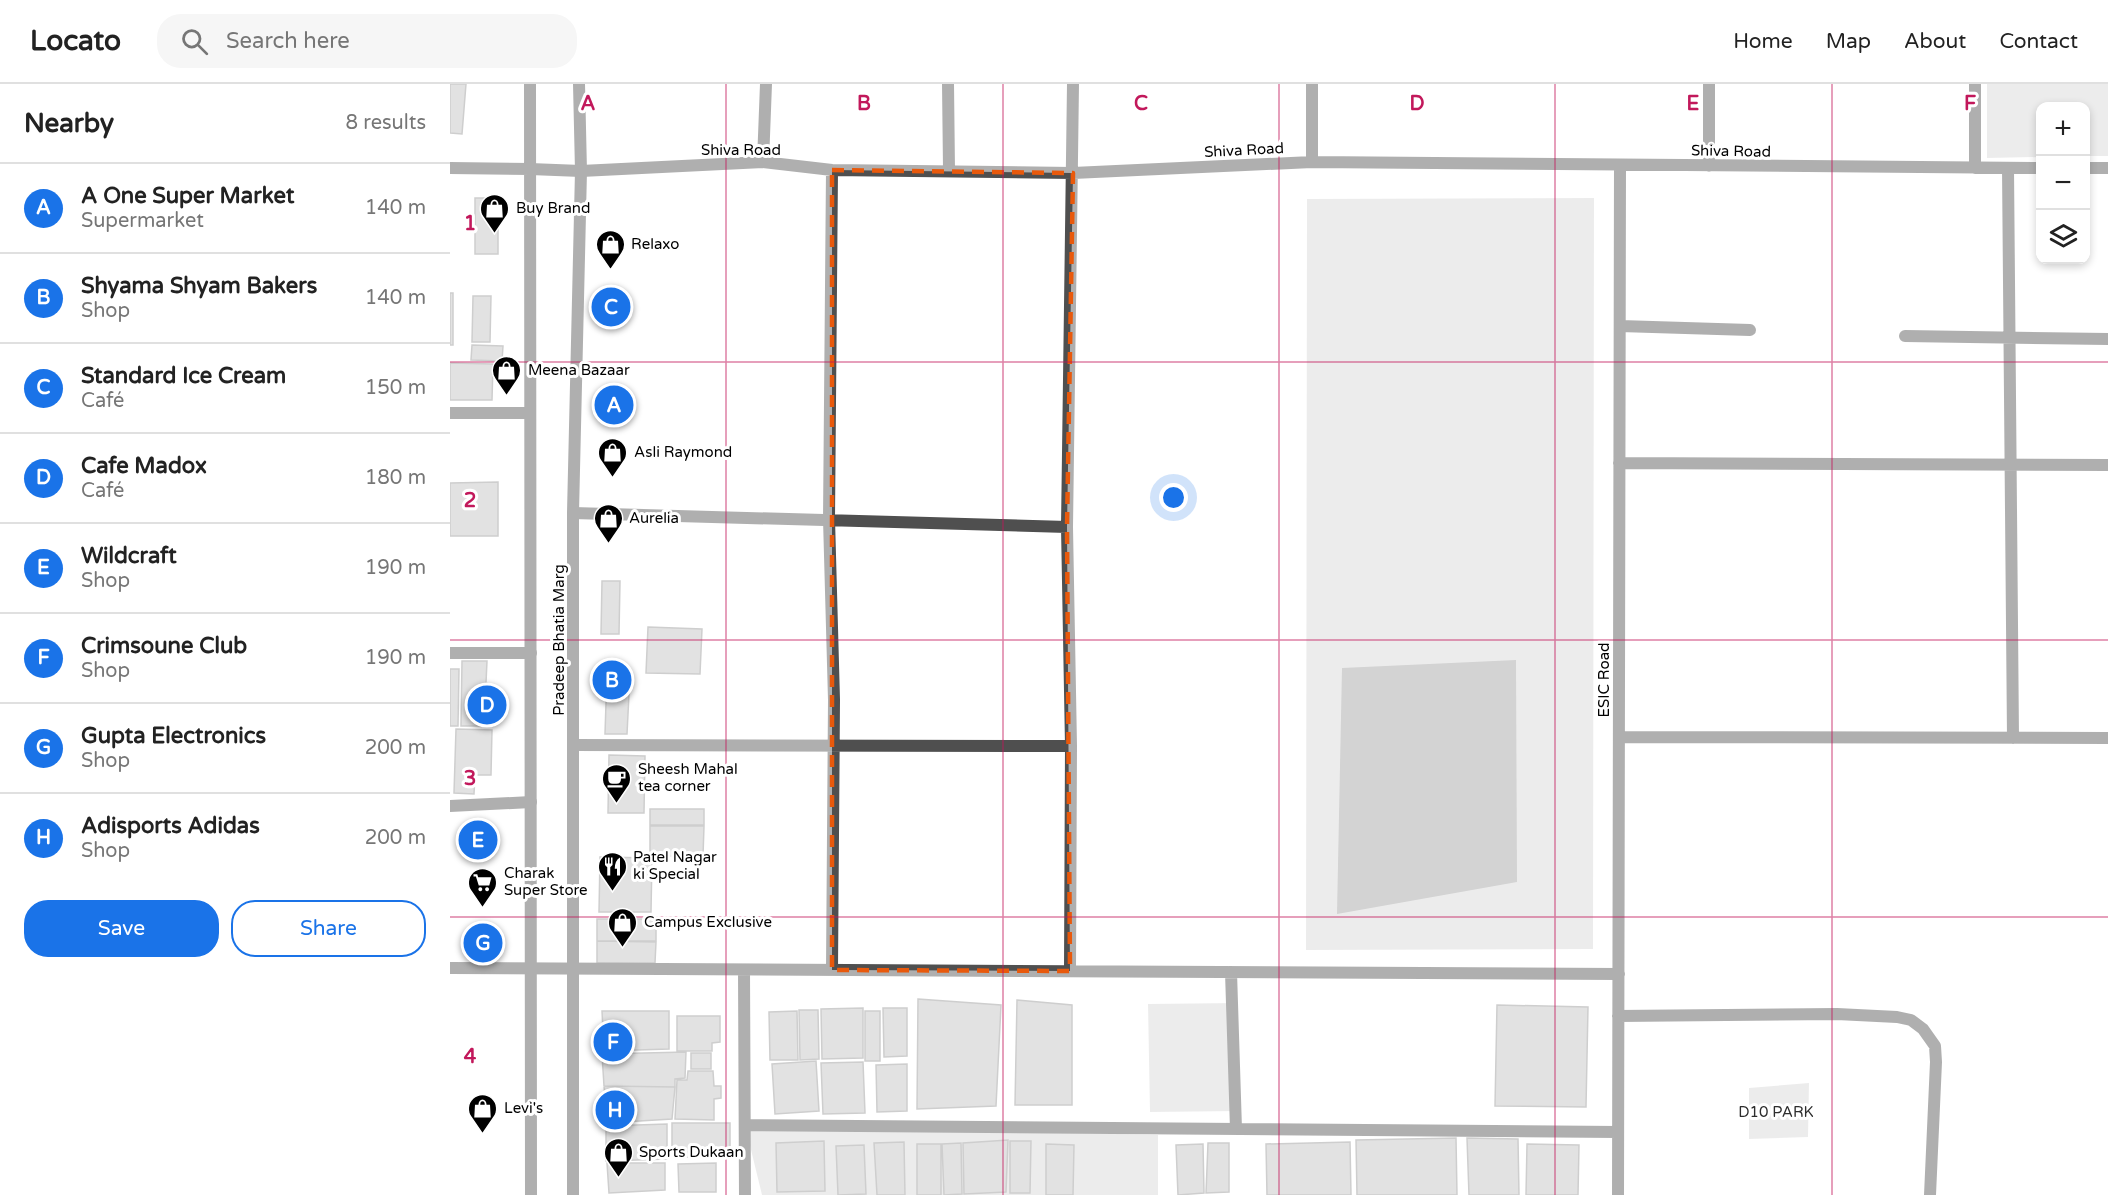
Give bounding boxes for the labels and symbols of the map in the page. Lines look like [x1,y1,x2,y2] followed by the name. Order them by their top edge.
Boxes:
[581,92,596,116] text: A
[857,92,871,116] text: B
[1134,92,1148,116] text: C
[1409,92,1425,116] text: D
[1687,92,1700,116] text: E
[1964,92,1976,116] text: F
[1204,139,1284,161] street label: Shiva Road
[701,141,781,159] street label: Shiva Road
[1691,141,1771,161] street label: Shiva Road
[479,192,511,234] shop icon: Buy Brand
[516,199,590,217] place label: Buy Brand
[464,212,476,236] text: 1
[594,228,626,270] shop icon: Relaxo
[631,235,679,253] place label: Relaxo
[592,284,630,330] pin: C
[491,354,523,396] shop icon: Meena Bazaar
[528,361,630,379] place label: Meena Bazaar
[594,382,634,428] pin: A
[597,436,629,478] shop icon: Asli Raymond
[634,443,732,461] place label: Asli Raymond
[1159,483,1188,512] your location
[464,489,476,513] text: 2
[592,502,624,544] shop icon: Aurelia
[629,509,679,527] place label: Aurelia
[550,564,568,716] street label: Pradeep Bhatia Marg
[1595,642,1613,718] street label: ESIC Road
[592,658,632,702] pin: B
[468,682,507,728] pin: D
[638,760,738,795] place label: Sheesh Mahal tea corner
[601,762,633,804] cafe icon: Sheesh Mahal tea corner
[464,767,476,791] text: 3
[459,818,498,862] pin: E
[633,848,717,883] place label: Patel Nagar ki Special
[596,850,628,892] restaurant icon: Patel Nagar ki Special
[504,864,588,899] place label: Charak Super Store
[467,866,499,908] supermarket icon: Charak Super Store
[607,906,639,948] shop icon: Campus Exclusive
[644,913,772,931] place label: Campus Exclusive
[464,920,502,966] pin: G
[594,1020,632,1064] pin: F
[464,1045,477,1069] text: 4
[596,1088,634,1132] pin: H
[467,1092,499,1134] shop icon: Levi's
[504,1099,543,1117] place label: Levi's
[1738,1103,1814,1121] park label: D10 PARK
[602,1136,634,1178] shop icon: Sports Dukaan
[639,1143,744,1161] place label: Sports Dukaan

